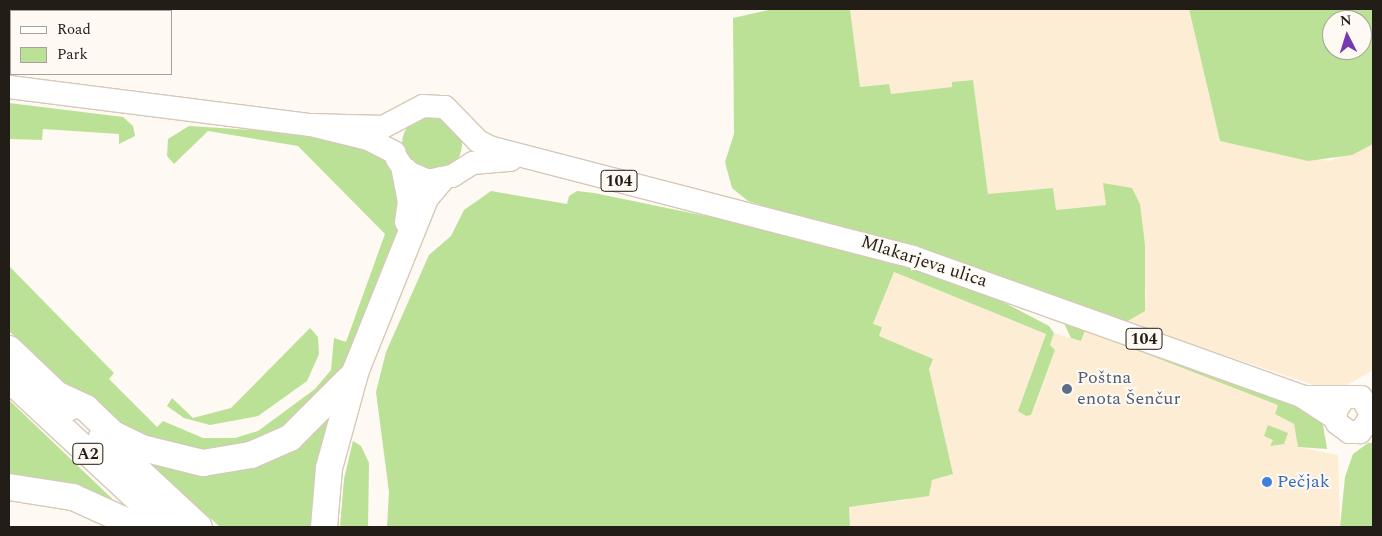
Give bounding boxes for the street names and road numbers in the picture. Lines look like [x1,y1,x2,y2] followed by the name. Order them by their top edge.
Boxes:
[600,168,638,195] road number: 104
[858,231,990,293] street label: Mlakarjeva ulica
[1125,326,1163,352] road number: 104
[72,440,104,468] road number: A2

